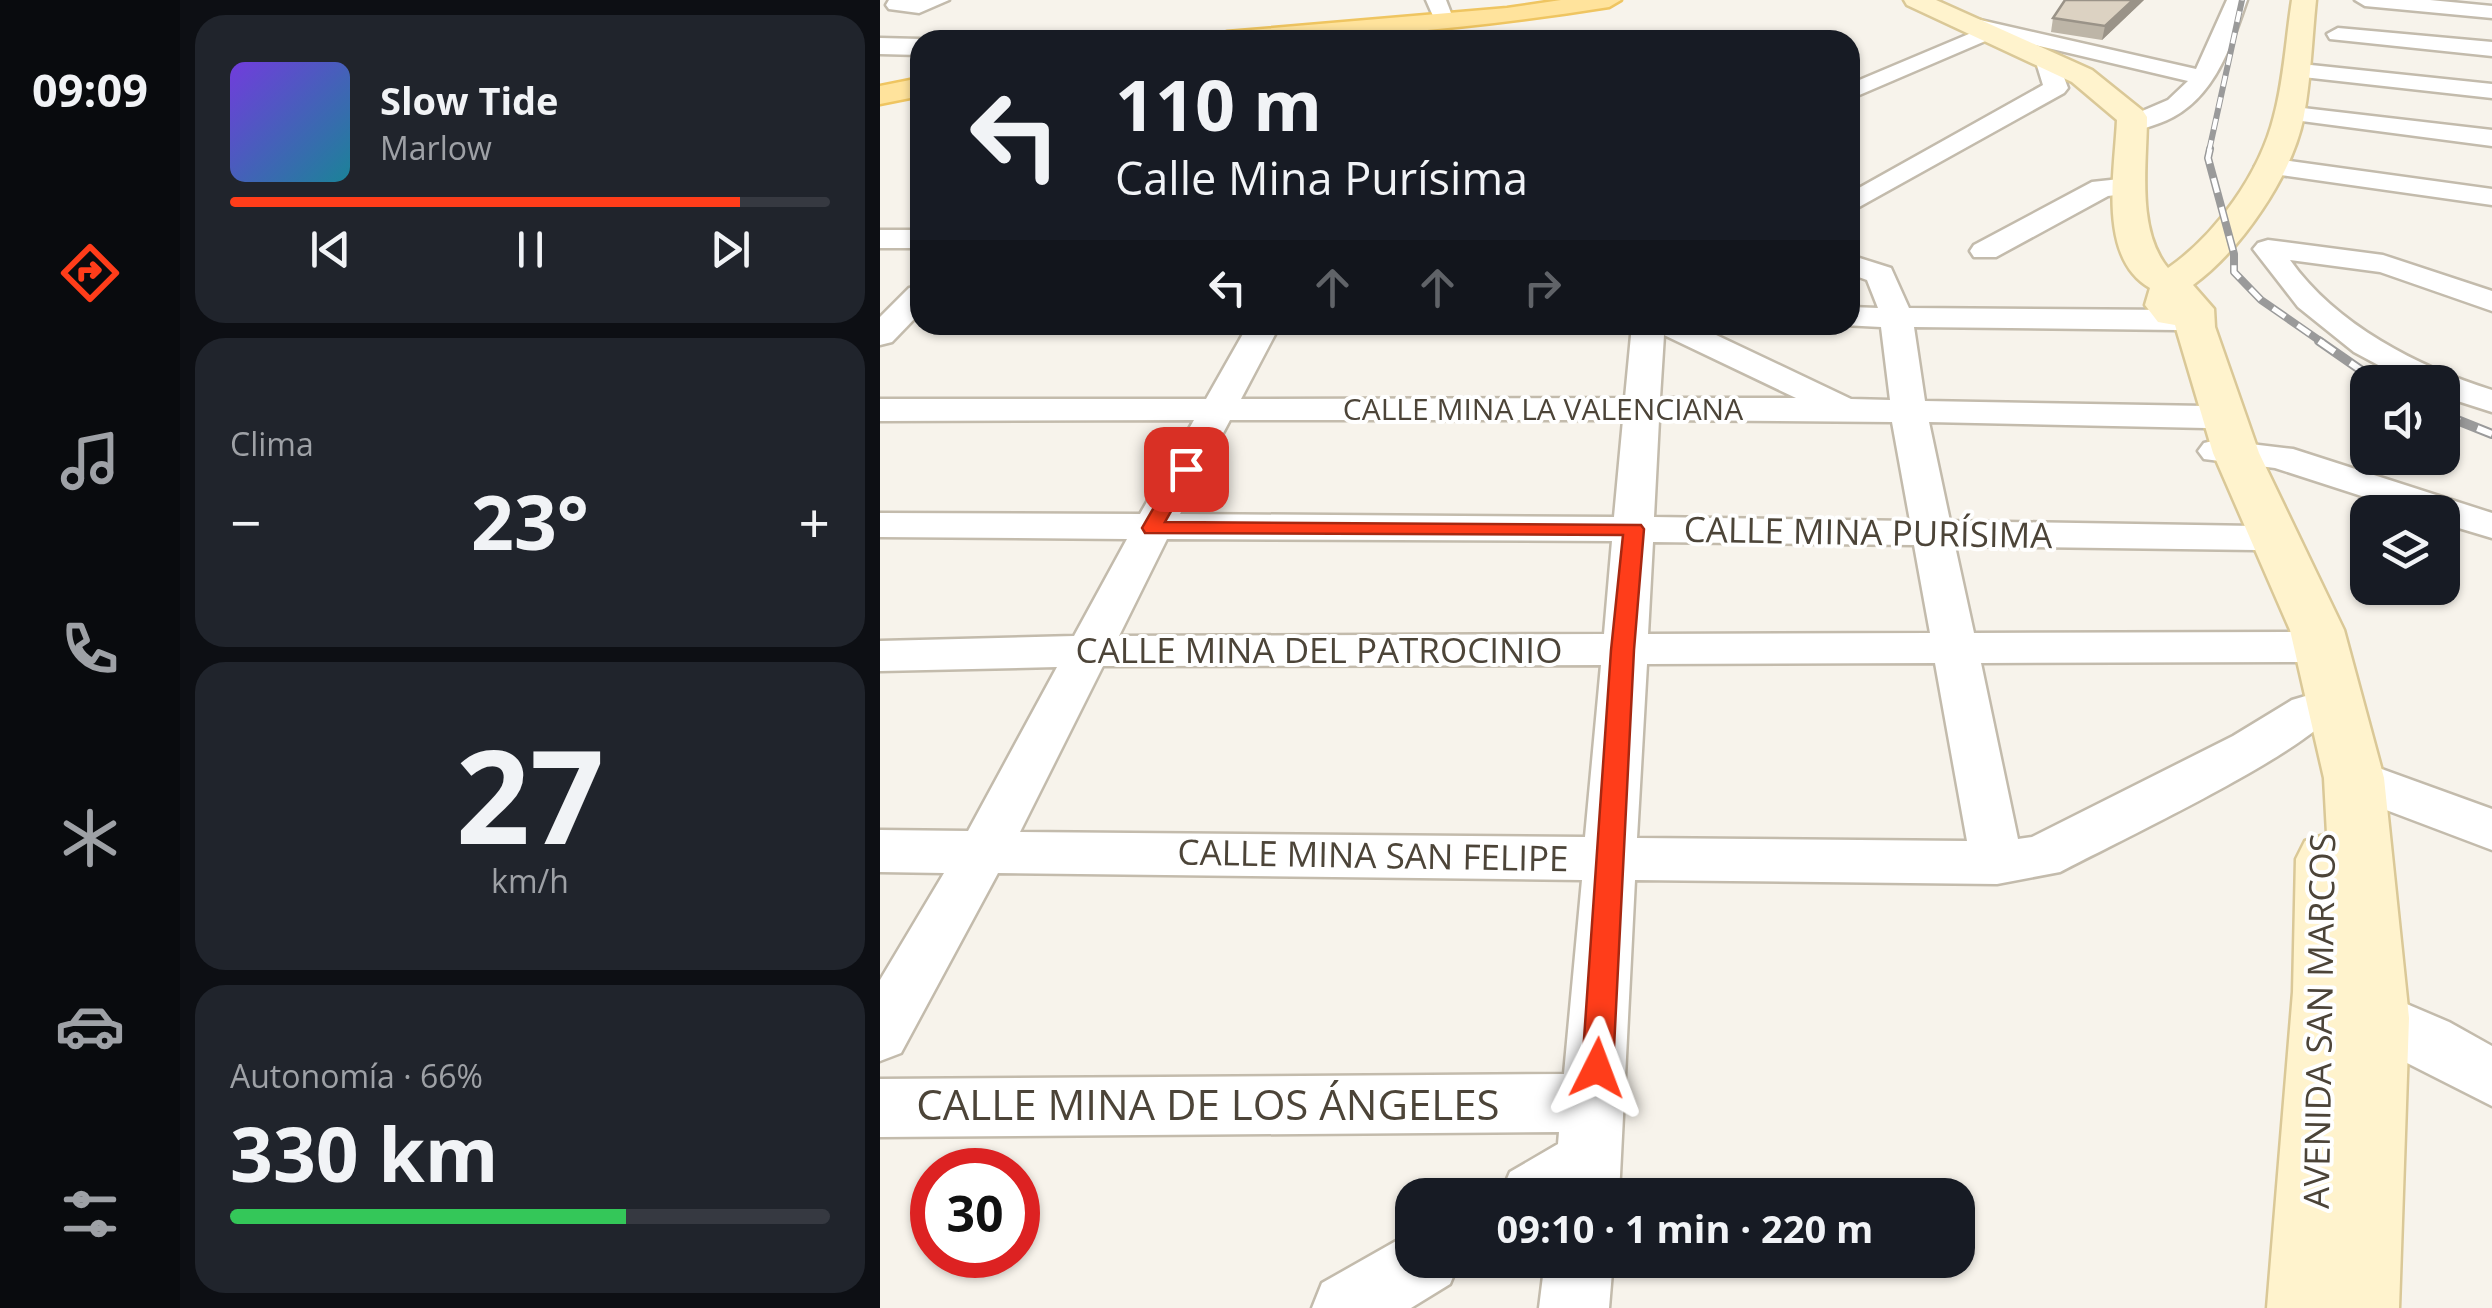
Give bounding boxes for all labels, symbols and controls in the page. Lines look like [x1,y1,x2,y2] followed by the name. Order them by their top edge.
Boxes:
[1115,56,1322,152] text: 110 m
[32,59,148,120] text: 09:09
[950,70,1080,200] icon: left
[380,74,559,126] text: Slow Tide
[380,126,492,169] text: Marlow
[1115,147,1528,208] text: Calle Mina Purísima
[303,222,358,277] icon: previous
[503,222,558,277] icon: pause
[703,222,758,277] icon: next
[55,238,125,308] icon: directions
[1200,260,1255,315] icon: left
[1305,260,1360,315] icon: ahead
[1410,260,1465,315] icon: ahead
[1515,260,1570,315] icon: right
[2350,365,2460,605] map controls
[2350,365,2460,475] button: sound
[1343,388,1743,429] street label: CALLE MINA LA VALENCIANA
[230,422,314,465] text: Clima
[55,426,125,496] icon: music
[1144,427,1229,512] pin
[1159,442,1214,497] icon: arrive
[471,470,589,572] text: 23°
[230,484,261,559] text: −
[799,484,830,559] text: +
[2350,495,2460,605] button: layers
[1683,505,2054,558] street label: CALLE MINA PURÍSIMA
[55,614,125,684] icon: phone
[1076,626,1562,673] street label: CALLE MINA DEL PATROCINIO
[456,705,604,882] text: 27
[55,803,125,873] icon: climate
[1177,828,1569,881] street label: CALLE MINA SAN FELIPE
[2292,833,2345,1209] street label: AVENIDA SAN MARCOS
[491,859,569,902] text: km/h
[55,991,125,1061] icon: car
[1545,1016,1649,1120] position arrow
[230,1054,483,1097] text: Autonomía · 66%
[916,1075,1500,1132] street label: CALLE MINA DE LOS ÁNGELES
[230,1102,498,1204] text: 330 km
[910,1148,1040,1278] speed limit sign: 30
[55,1179,125,1249] icon: filters
[1497,1202,1873,1254] text: 09:10 · 1 min · 220 m

